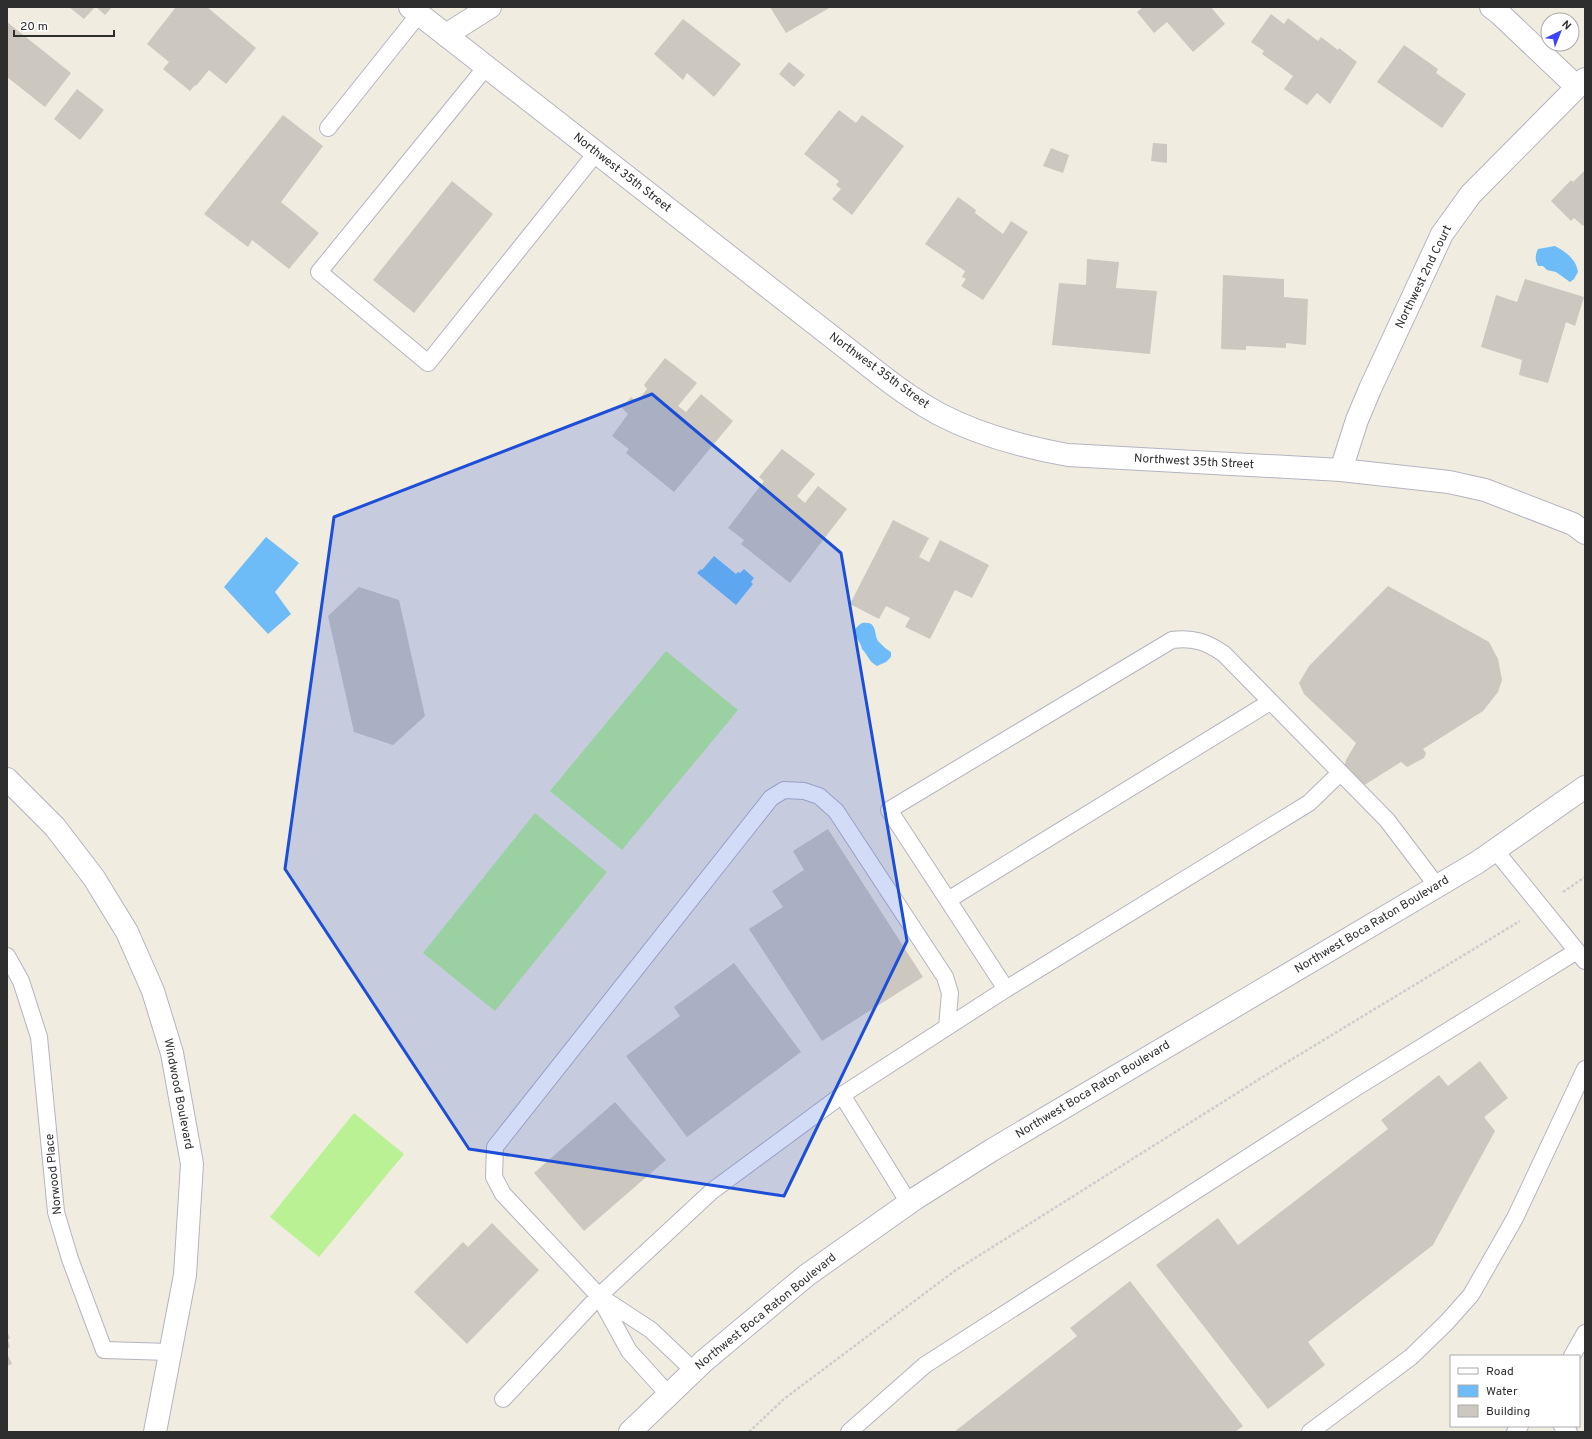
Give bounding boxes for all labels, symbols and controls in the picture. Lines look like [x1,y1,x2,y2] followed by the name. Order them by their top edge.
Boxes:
[14,12,114,38] scale bar
[1540,12,1580,52] north arrow
[1558,18,1574,33] text: N
[20,19,48,35] text: 20 m
[570,130,674,216] street label: Northwest 35th Street
[1392,223,1456,331] street label: Northwest 2nd Court
[826,329,932,413] street label: Northwest 35th Street
[1134,451,1254,473] street label: Northwest 35th Street
[1292,872,1452,978] street label: Northwest Boca Raton Boulevard
[159,1037,197,1151] street label: Windwood Boulevard
[1013,1037,1173,1143] street label: Northwest Boca Raton Boulevard
[42,1133,66,1215] street label: Norwood Place
[692,1250,840,1374] street label: Northwest Boca Raton Boulevard
[1450,1355,1580,1427] legend
[1486,1364,1514,1380] text: Road
[1486,1384,1518,1400] text: Water
[1486,1404,1530,1420] text: Building

